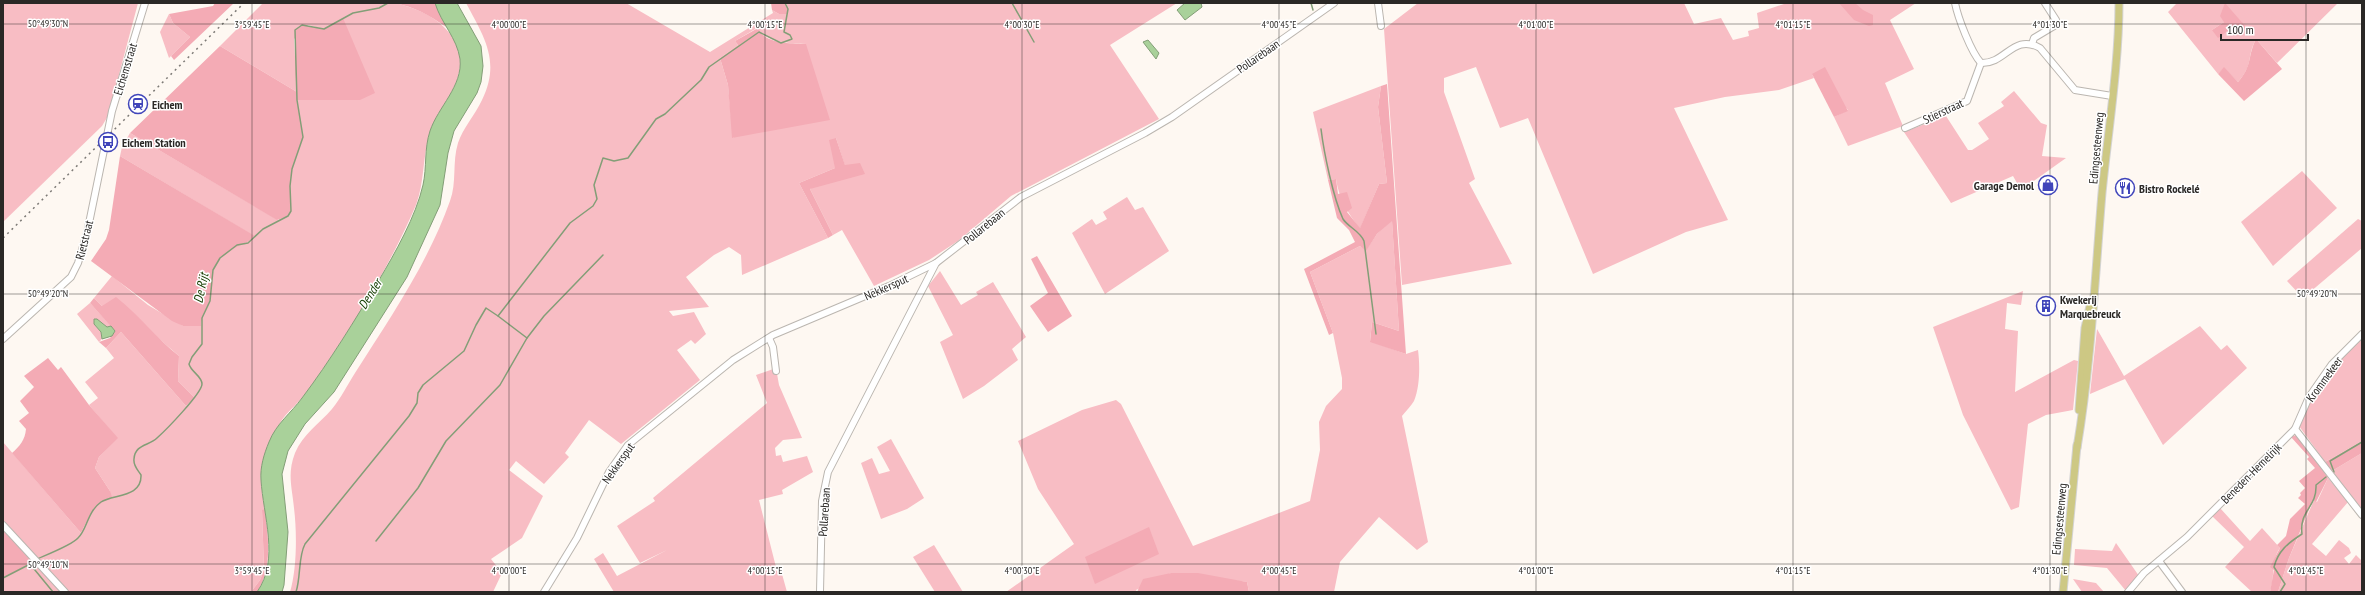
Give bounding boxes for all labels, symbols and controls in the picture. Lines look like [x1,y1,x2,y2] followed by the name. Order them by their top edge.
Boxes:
[2221,16,2308,42] scale bar
[28,17,68,30] text: 50°49'30"N
[235,18,269,31] text: 3°59'45"E
[492,18,526,31] text: 4°00'00"E
[748,18,782,31] text: 4°00'15"E
[1005,18,1039,31] text: 4°00'30"E
[1262,18,1296,31] text: 4°00'45"E
[1519,18,1553,31] text: 4°01'00"E
[1776,18,1810,31] text: 4°01'15"E
[2033,18,2067,31] text: 4°01'30"E
[2227,22,2254,37] text: 100 m
[1234,36,1282,76] street label: Pollarebaan
[110,41,140,97] street label: Eichemstraat
[127,93,149,115] station icon: Eichem
[1920,95,1966,127] street label: Stierstraat
[152,97,183,112] place label: Eichem
[2085,112,2107,184] street label: Edingsesteenweg
[97,131,119,153] bus stop icon: Eichem Station
[122,135,186,150] place label: Eichem Station
[2037,174,2059,196] shop icon: Garage Demol
[2114,177,2136,199] restaurant icon: Bistro Rockelé
[1974,178,2034,193] place label: Garage Demol
[2139,181,2200,196] place label: Bistro Rockelé
[960,205,1008,247] street label: Pollarebaan
[72,218,96,261] street label: Rietstraat
[190,270,213,305] water label: De Rijt
[862,270,911,303] street label: Nekkersput
[354,274,387,312] water label: Dender
[28,287,68,300] text: 50°49'20"N
[2297,287,2337,300] text: 50°49'20"N
[2060,292,2121,321] place label: Kwekerij Marquebreuck
[2035,295,2057,317] building icon: Kwekerij Marquebreuck
[2303,353,2346,405] street label: Krommekeer
[598,439,638,486] street label: Nekkersput
[2217,439,2285,507] street label: Beneden-Hemelrijk
[2048,483,2070,555] street label: Edingsesteenweg
[815,487,833,537] street label: Pollarebaan
[28,558,68,571] text: 50°49'10"N
[235,564,269,577] text: 3°59'45"E
[492,564,526,577] text: 4°00'00"E
[748,564,782,577] text: 4°00'15"E
[1005,564,1039,577] text: 4°00'30"E
[1262,564,1296,577] text: 4°00'45"E
[1519,564,1553,577] text: 4°01'00"E
[1776,564,1810,577] text: 4°01'15"E
[2033,564,2067,577] text: 4°01'30"E
[2289,564,2323,577] text: 4°01'45"E

